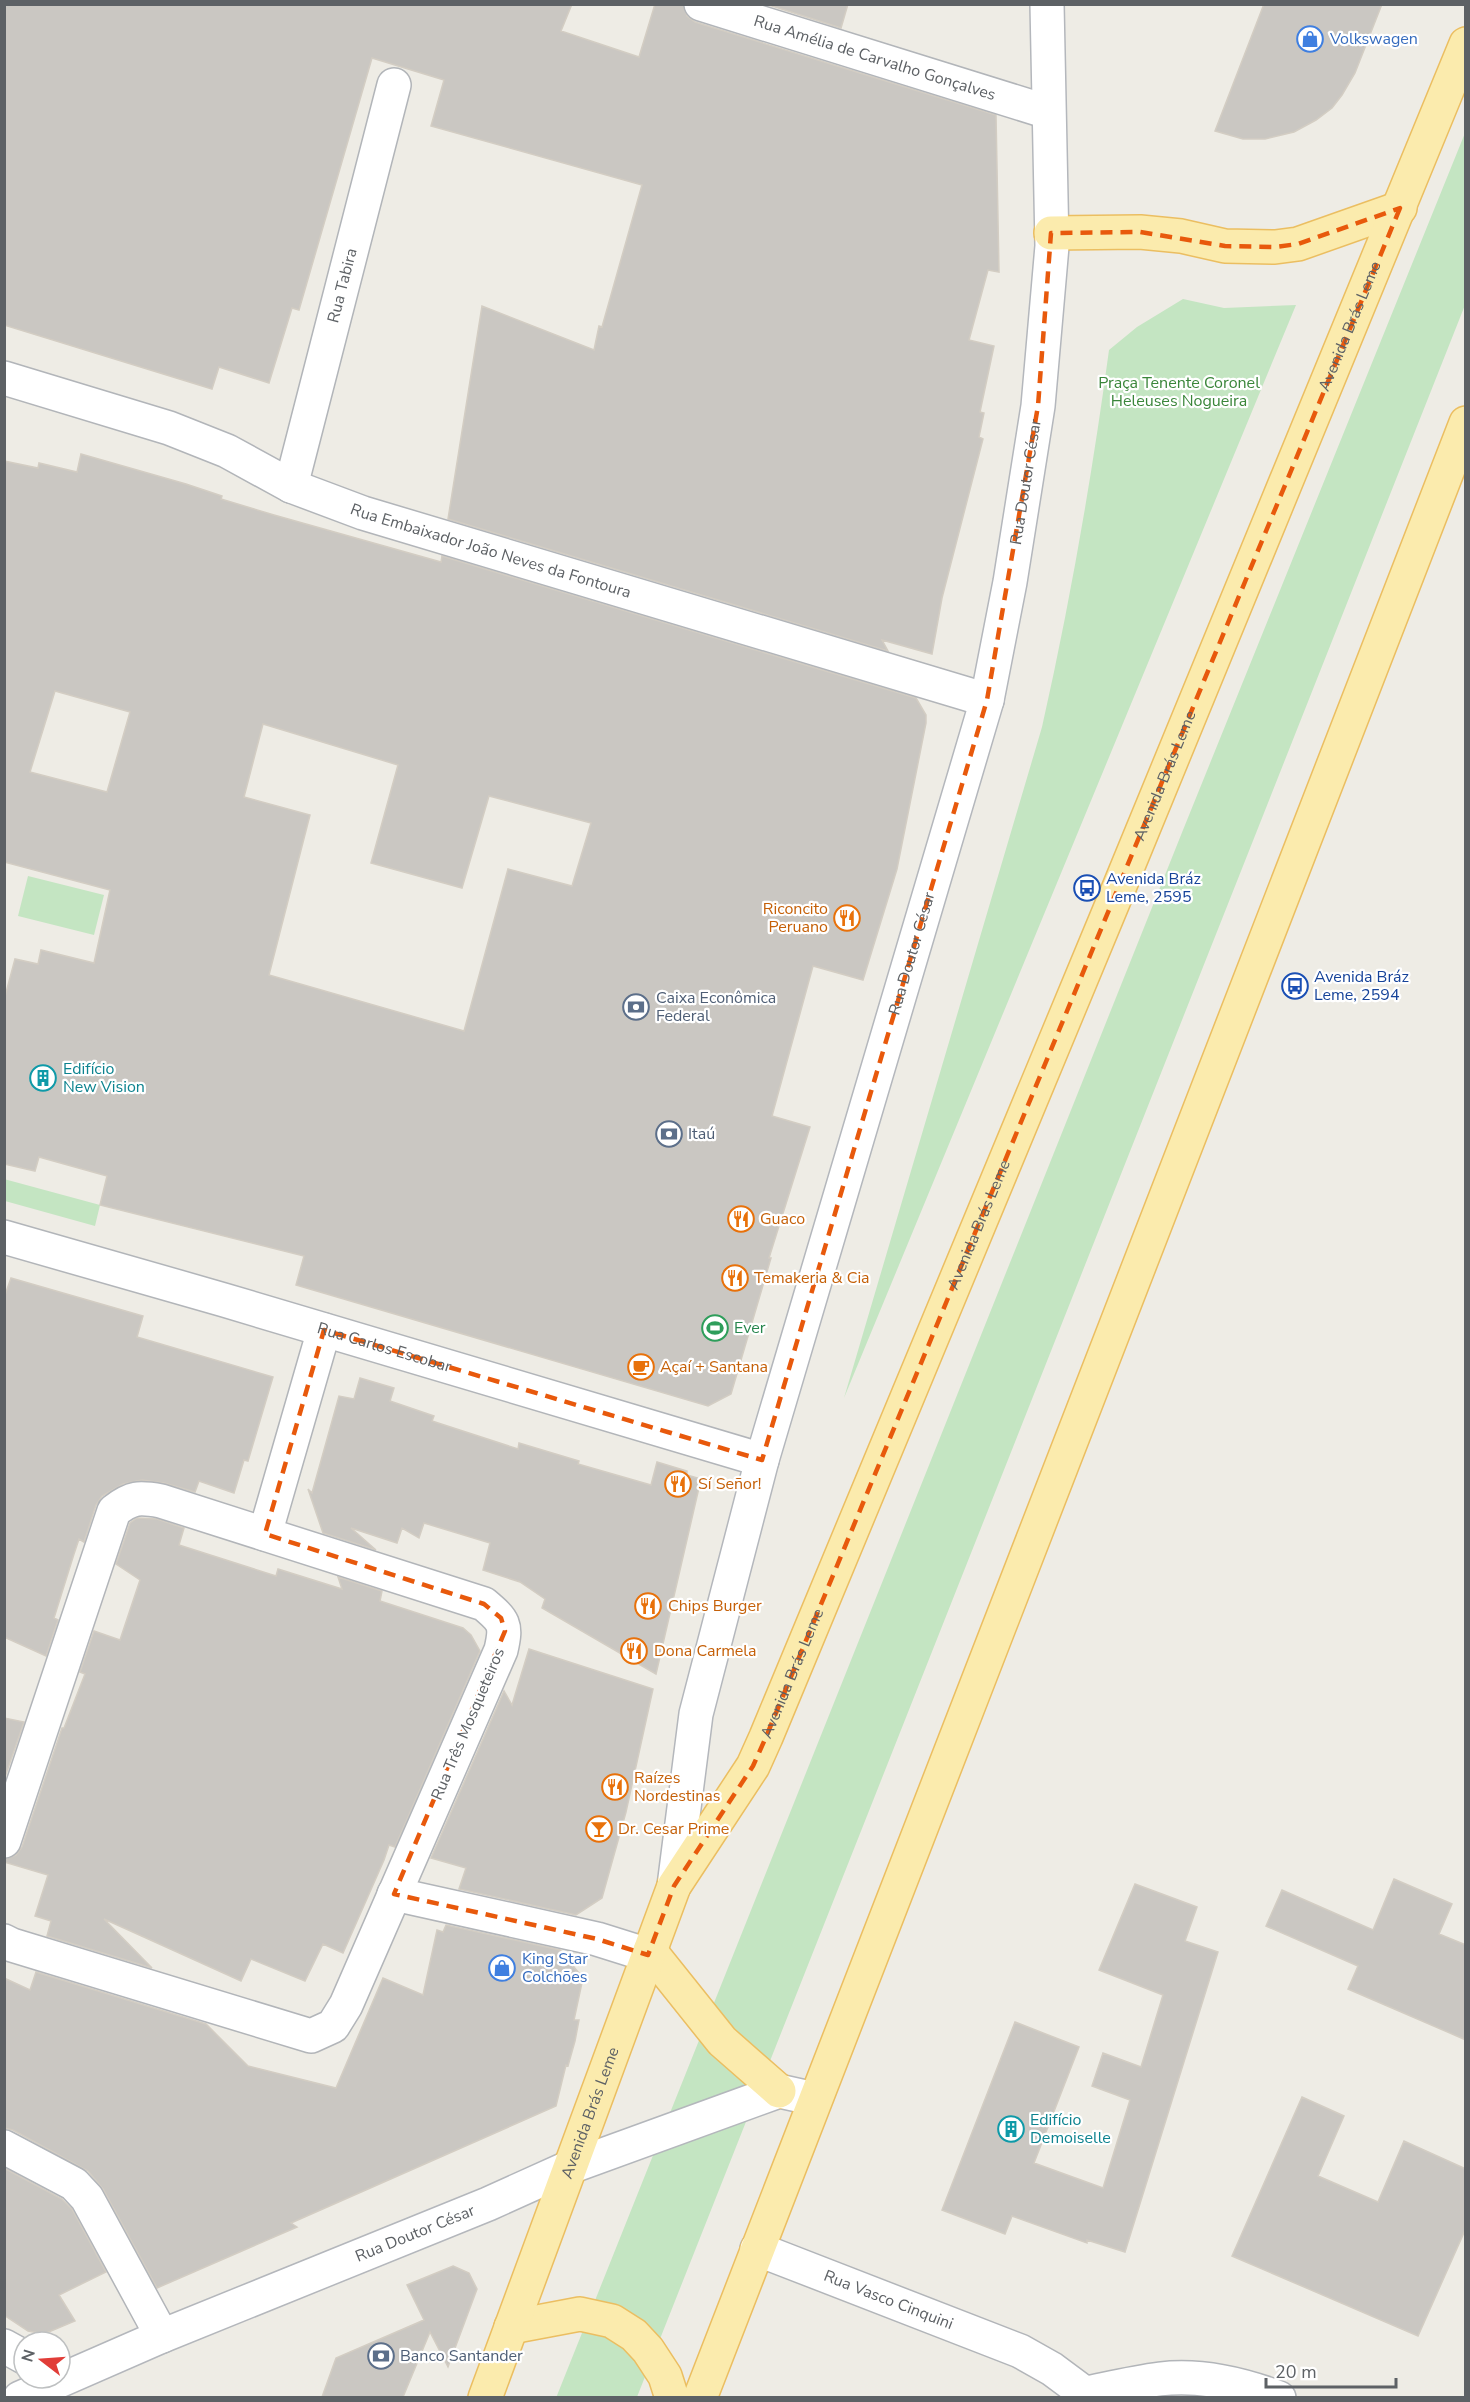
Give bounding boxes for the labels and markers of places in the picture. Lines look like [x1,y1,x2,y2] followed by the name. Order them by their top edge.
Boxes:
[1295,24,1325,54] shop icon: Volkswagen
[1329,28,1418,50] place label: Volkswagen
[1106,868,1201,908] place label: Avenida Bráz Leme, 2595
[1072,873,1102,903] bus stop icon: Avenida Bráz Leme, 2595
[763,898,828,938] place label: Riconcito Peruano
[832,903,862,933] restaurant icon: Riconcito Peruano
[1314,966,1409,1006] place label: Avenida Bráz Leme, 2594
[1280,971,1310,1001] bus stop icon: Avenida Bráz Leme, 2594
[656,987,776,1027] place label: Caixa Econômica Federal
[621,992,651,1022] bank icon: Caixa Econômica Federal
[63,1058,145,1098] place label: Edifício New Vision
[28,1063,58,1093] building icon: Edifício New Vision
[654,1119,684,1149] bank icon: Itaú
[688,1123,715,1145] place label: Itaú
[726,1204,756,1234] restaurant icon: Guaco
[760,1208,805,1230] place label: Guaco
[720,1263,750,1293] restaurant icon: Temakeria & Cia
[754,1267,870,1289] place label: Temakeria & Cia
[700,1313,730,1343] sports icon: Ever
[734,1317,766,1339] place label: Ever
[626,1352,656,1382] cafe icon: Açaí + Santana
[660,1356,768,1378] place label: Açaí + Santana
[663,1469,693,1499] restaurant icon: Sí Señor!
[698,1473,762,1495] place label: Sí Señor!
[633,1591,663,1621] restaurant icon: Chips Burger
[668,1595,762,1617] place label: Chips Burger
[619,1636,649,1666] restaurant icon: Dona Carmela
[654,1640,757,1662] place label: Dona Carmela
[634,1767,720,1807] place label: Raízes Nordestinas
[600,1772,630,1802] restaurant icon: Raízes Nordestinas
[584,1814,614,1844] bar icon: Dr. Cesar Prime
[618,1818,729,1840] place label: Dr. Cesar Prime
[522,1948,588,1988] place label: King Star Colchões
[487,1953,517,1983] shop icon: King Star Colchões
[1030,2109,1111,2149] place label: Edifício Demoiselle
[996,2114,1026,2144] building icon: Edifício Demoiselle
[366,2341,396,2371] bank icon: Banco Santander
[400,2345,523,2367] place label: Banco Santander

